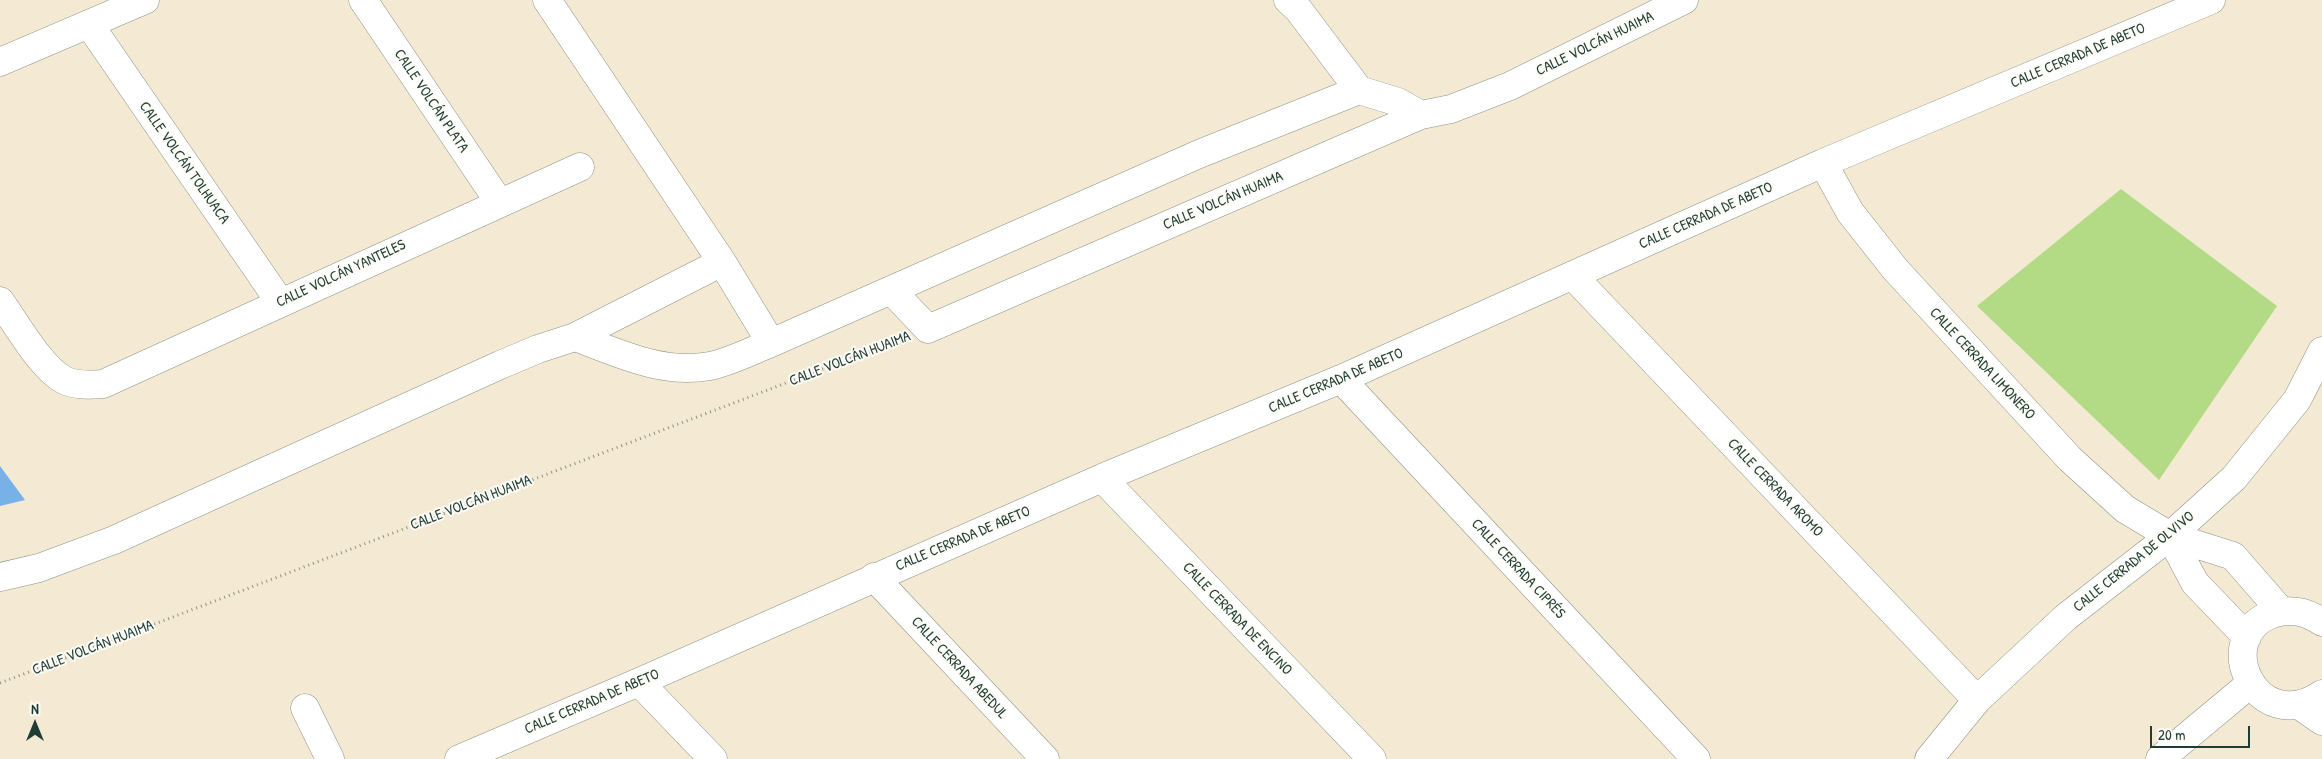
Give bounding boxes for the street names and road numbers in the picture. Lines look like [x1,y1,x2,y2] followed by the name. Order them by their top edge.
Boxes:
[1533,8,1657,80] street label: CALLE VOLCÁN HUAIMA
[2008,19,2148,93] street label: CALLE CERRADA DE ABETO
[390,46,472,156] street label: CALLE VOLCÁN PLATA
[135,98,233,228] street label: CALLE VOLCÁN TOLHUACA
[1160,168,1286,234] street label: CALLE VOLCÁN HUAIMA
[1636,178,1776,254] street label: CALLE CERRADA DE ABETO
[273,236,409,312] street label: CALLE VOLCÁN YANTELES
[1925,304,2039,424] street label: CALLE CERRADA LIMONERO
[787,328,913,390] street label: CALLE VOLCÁN HUAIMA
[1266,344,1406,418] street label: CALLE CERRADA DE ABETO
[1723,435,1827,541] street label: CALLE CERRADA AROMO
[408,472,534,534] street label: CALLE VOLCÁN HUAIMA
[893,502,1033,576] street label: CALLE CERRADA DE ABETO
[2070,508,2198,616] street label: CALLE CERRADA DE OLVIVO
[1467,515,1569,623] street label: CALLE CERRADA CIPRÉS
[1178,559,1296,679] street label: CALLE CERRADA DE ENCINO
[907,613,1011,723] street label: CALLE CERRADA ABEDUL
[30,617,156,679] street label: CALLE VOLCÁN HUAIMA
[522,665,662,739] street label: CALLE CERRADA DE ABETO

